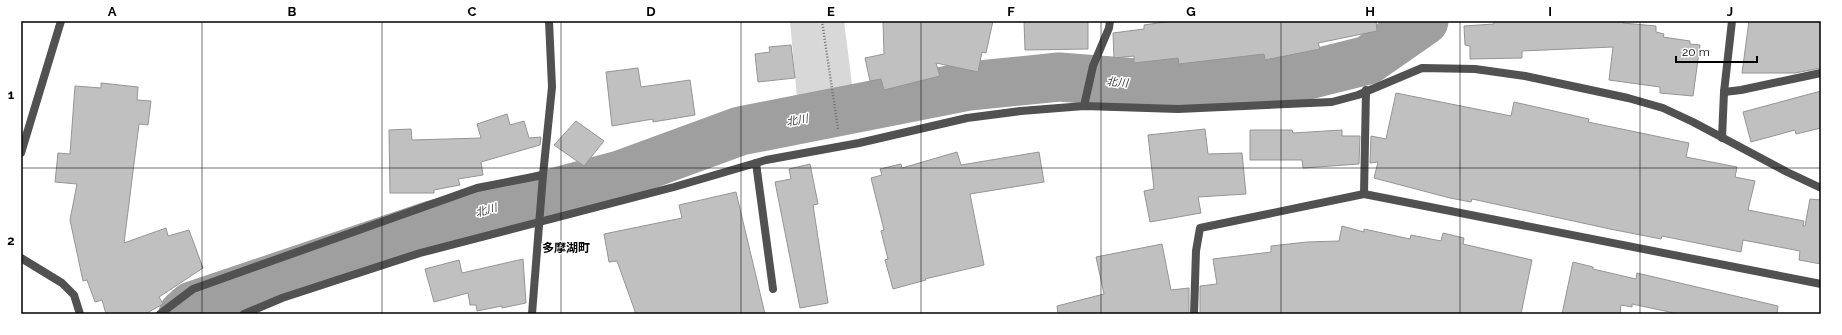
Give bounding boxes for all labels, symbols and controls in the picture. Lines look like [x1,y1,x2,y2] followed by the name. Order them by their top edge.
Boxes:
[108,4,117,19] text: A
[288,4,297,19] text: B
[468,4,477,19] text: C
[646,4,656,19] text: D
[827,4,835,19] text: E
[1007,4,1015,19] text: F
[1186,4,1196,19] text: G
[1365,4,1375,19] text: H
[1548,4,1552,19] text: I
[1727,4,1733,19] text: J
[1676,38,1757,64] scale bar
[1682,45,1710,59] text: 20 m
[1105,75,1129,90] water label: 北川
[8,87,15,102] text: 1
[785,112,810,129] water label: 北川
[474,201,499,220] water label: 北川
[7,233,15,248] text: 2
[542,241,590,255] district label: 多摩湖町

